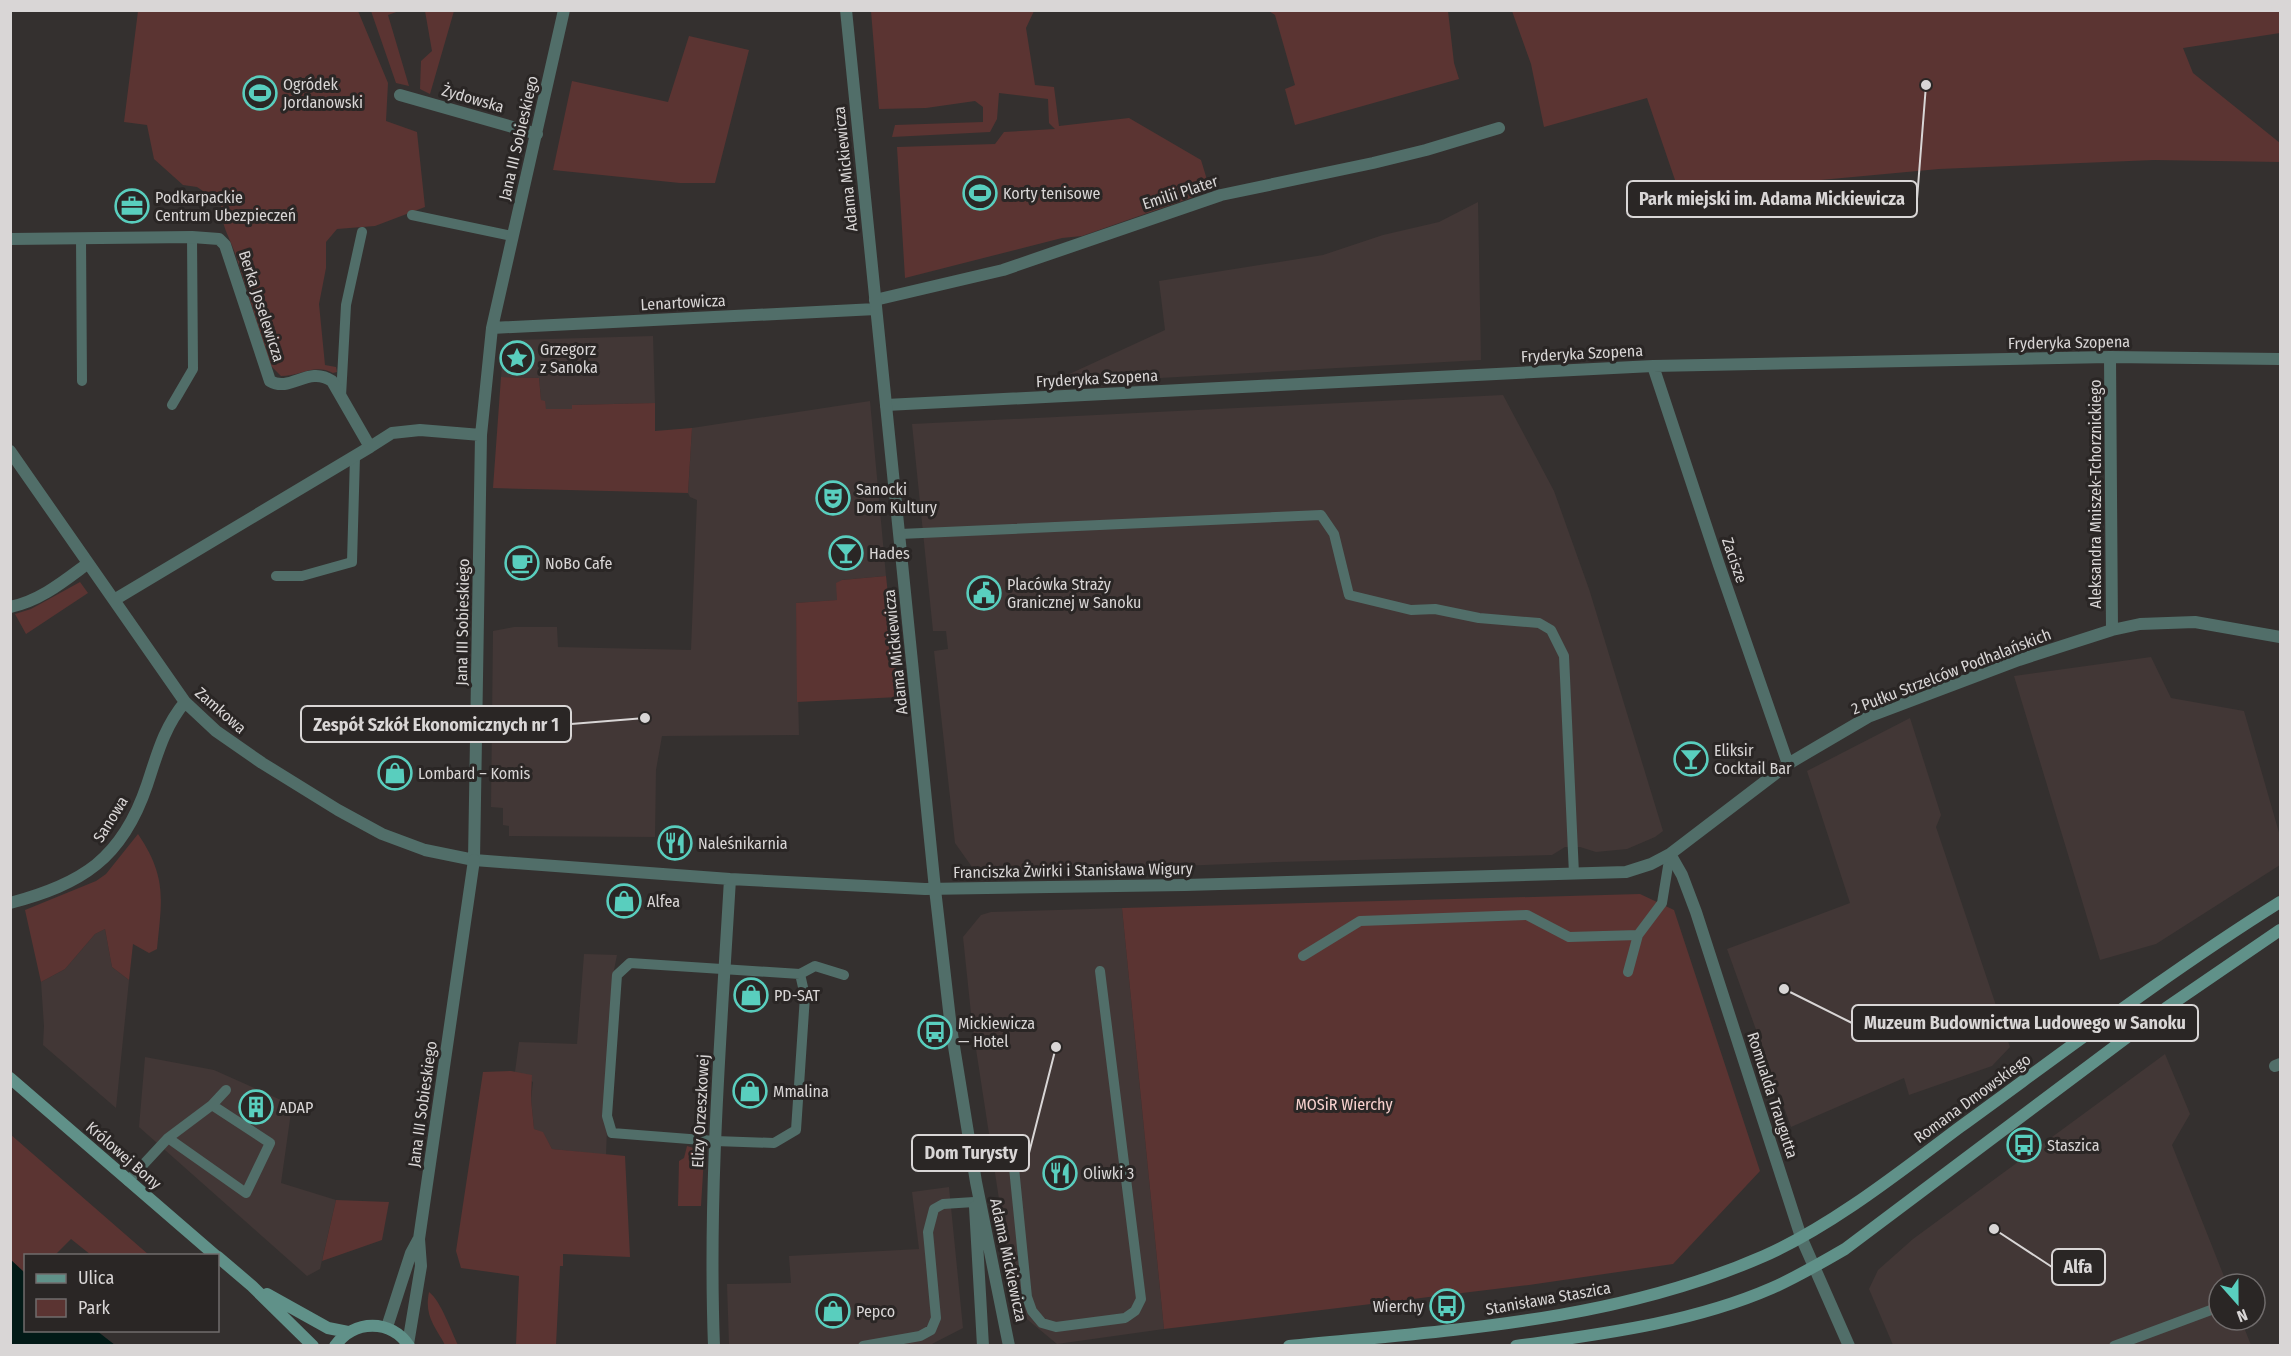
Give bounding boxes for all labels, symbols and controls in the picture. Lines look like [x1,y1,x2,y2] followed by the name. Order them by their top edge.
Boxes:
[495,74,542,202] street label: Jana III Sobieskiego
[242,75,278,111] sports icon: Ogródek Jordanowski
[283,75,363,112] place label: Ogródek Jordanowski
[440,81,506,116] street label: Żydowska
[829,105,862,232] street label: Adama Mickiewicza
[1140,171,1221,214] street label: Emilii Plater
[962,175,998,211] sports icon: Korty tenisowe
[1627,181,1917,217] callout: Park miejski im. Adama Mickiewicza
[1003,184,1100,203] place label: Korty tenisowe
[114,188,150,224] office icon: Podkarpackie Centrum Ubezpieczeń
[155,188,296,225] place label: Podkarpackie Centrum Ubezpieczeń
[1639,188,1905,210] text: Park miejski im. Adama Mickiewicza
[235,248,289,364] street label: Berka Joselewicza
[640,291,726,314] street label: Lenartowicza
[2008,332,2130,353] street label: Fryderyka Szopena
[499,340,535,376] place icon: Grzegorz z Sanoka
[540,340,598,377] place label: Grzegorz z Sanoka
[1521,341,1644,366] street label: Fryderyka Szopena
[1036,366,1159,391] street label: Fryderyka Szopena
[2086,379,2105,609] street label: Aleksandra Mniszek-Tchorznickiego
[815,480,851,516] theatre icon: Sanocki Dom Kultury
[856,480,938,517] place label: Sanocki Dom Kultury
[828,535,864,571] bar icon: Hades
[1718,535,1751,586] street label: Zacisze
[869,544,910,563] place label: Hades
[504,545,540,581] cafe icon: NoBo Cafe
[545,554,613,573] place label: NoBo Cafe
[452,558,473,686] street label: Jana III Sobieskiego
[966,575,1002,611] public building icon: Placówka Straży Granicznej w Sanoku
[1007,575,1141,612] place label: Placówka Straży Granicznej w Sanoku
[879,588,912,715] street label: Adama Mickiewicza
[1849,625,2054,718] street label: 2 Pułku Strzelców Podhalańskich
[191,683,250,738] street label: Zamkowa
[301,706,571,742] callout: Zespół Szkół Ekonomicznych nr 1
[313,714,559,736] text: Zespół Szkół Ekonomicznych nr 1
[1673,741,1709,777] bar icon: Eliksir Cocktail Bar
[1714,741,1792,778] place label: Eliksir Cocktail Bar
[377,755,413,791] shop icon: Lombard – Komis
[418,764,530,783] place label: Lombard – Komis
[89,793,132,846] street label: Sanowa
[657,825,693,861] restaurant icon: Naleśnikarnia
[698,834,788,853] place label: Naleśnikarnia
[953,859,1194,882] street label: Franciszka Żwirki i Stanisława Wigury
[606,883,642,919] shop icon: Alfea
[647,892,680,911] place label: Alfea
[733,977,769,1013] shop icon: PD-SAT
[774,986,820,1005] place label: PD-SAT
[1852,1005,2198,1041] callout: Muzeum Budownictwa Ludowego w Sanoku
[1864,1012,2186,1034] text: Muzeum Budownictwa Ludowego w Sanoku
[917,1014,953,1050] bus stop icon: Mickiewicza — Hotel
[958,1014,1035,1051] place label: Mickiewicza — Hotel
[1743,1030,1802,1161] street label: Romualda Traugutta
[404,1040,441,1168] street label: Jana III Sobieskiego
[1910,1050,2034,1147] street label: Romana Dmowskiego
[688,1054,713,1168] street label: Elizy Orzeszkowej
[732,1073,768,1109] shop icon: Mmalina
[773,1082,829,1101] place label: Mmalina
[238,1089,274,1125] building icon: ADAP
[1295,1095,1393,1114] park label: MOSiR Wierchy
[279,1098,313,1117] place label: ADAP
[82,1118,166,1194] street label: Królowej Bony
[2006,1127,2042,1163] bus stop icon: Staszica
[912,1135,1029,1171] callout: Dom Turysty
[2047,1136,2100,1155] place label: Staszica
[925,1142,1018,1164] text: Dom Turysty
[1042,1155,1078,1191] restaurant icon: Oliwki 3
[1083,1164,1134,1183] place label: Oliwki 3
[986,1197,1031,1324] street label: Adama Mickiewicza
[2052,1249,2105,1285] callout: Alfa
[24,1254,219,1332] legend
[2062,1256,2093,1278] text: Alfa
[78,1267,114,1289] text: Ulica
[2207,1272,2267,1332] north arrow
[1484,1278,1612,1319] street label: Stanisława Staszica
[1429,1288,1465,1324] bus stop icon: Wierchy
[815,1293,851,1329] shop icon: Pepco
[78,1297,111,1319] text: Park
[1373,1297,1425,1316] place label: Wierchy
[856,1302,895,1321] place label: Pepco
[2234,1305,2250,1326] text: N

